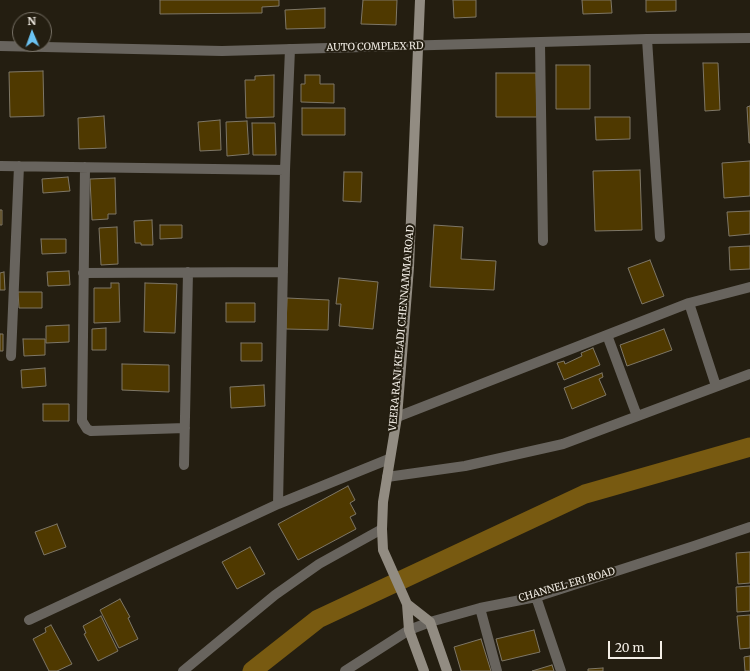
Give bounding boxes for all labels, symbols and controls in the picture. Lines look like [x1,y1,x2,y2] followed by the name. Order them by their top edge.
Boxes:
[12,12,52,52] north arrow
[27,14,36,28] text: N
[326,40,424,54] street label: AUTO COMPLEX RD
[387,224,417,432] street label: VEERA RANI KELADI CHENNAMMA ROAD
[517,565,617,605] street label: CHANNEL ERI ROAD
[610,633,664,659] scale bar
[615,640,644,655] text: 20 m

